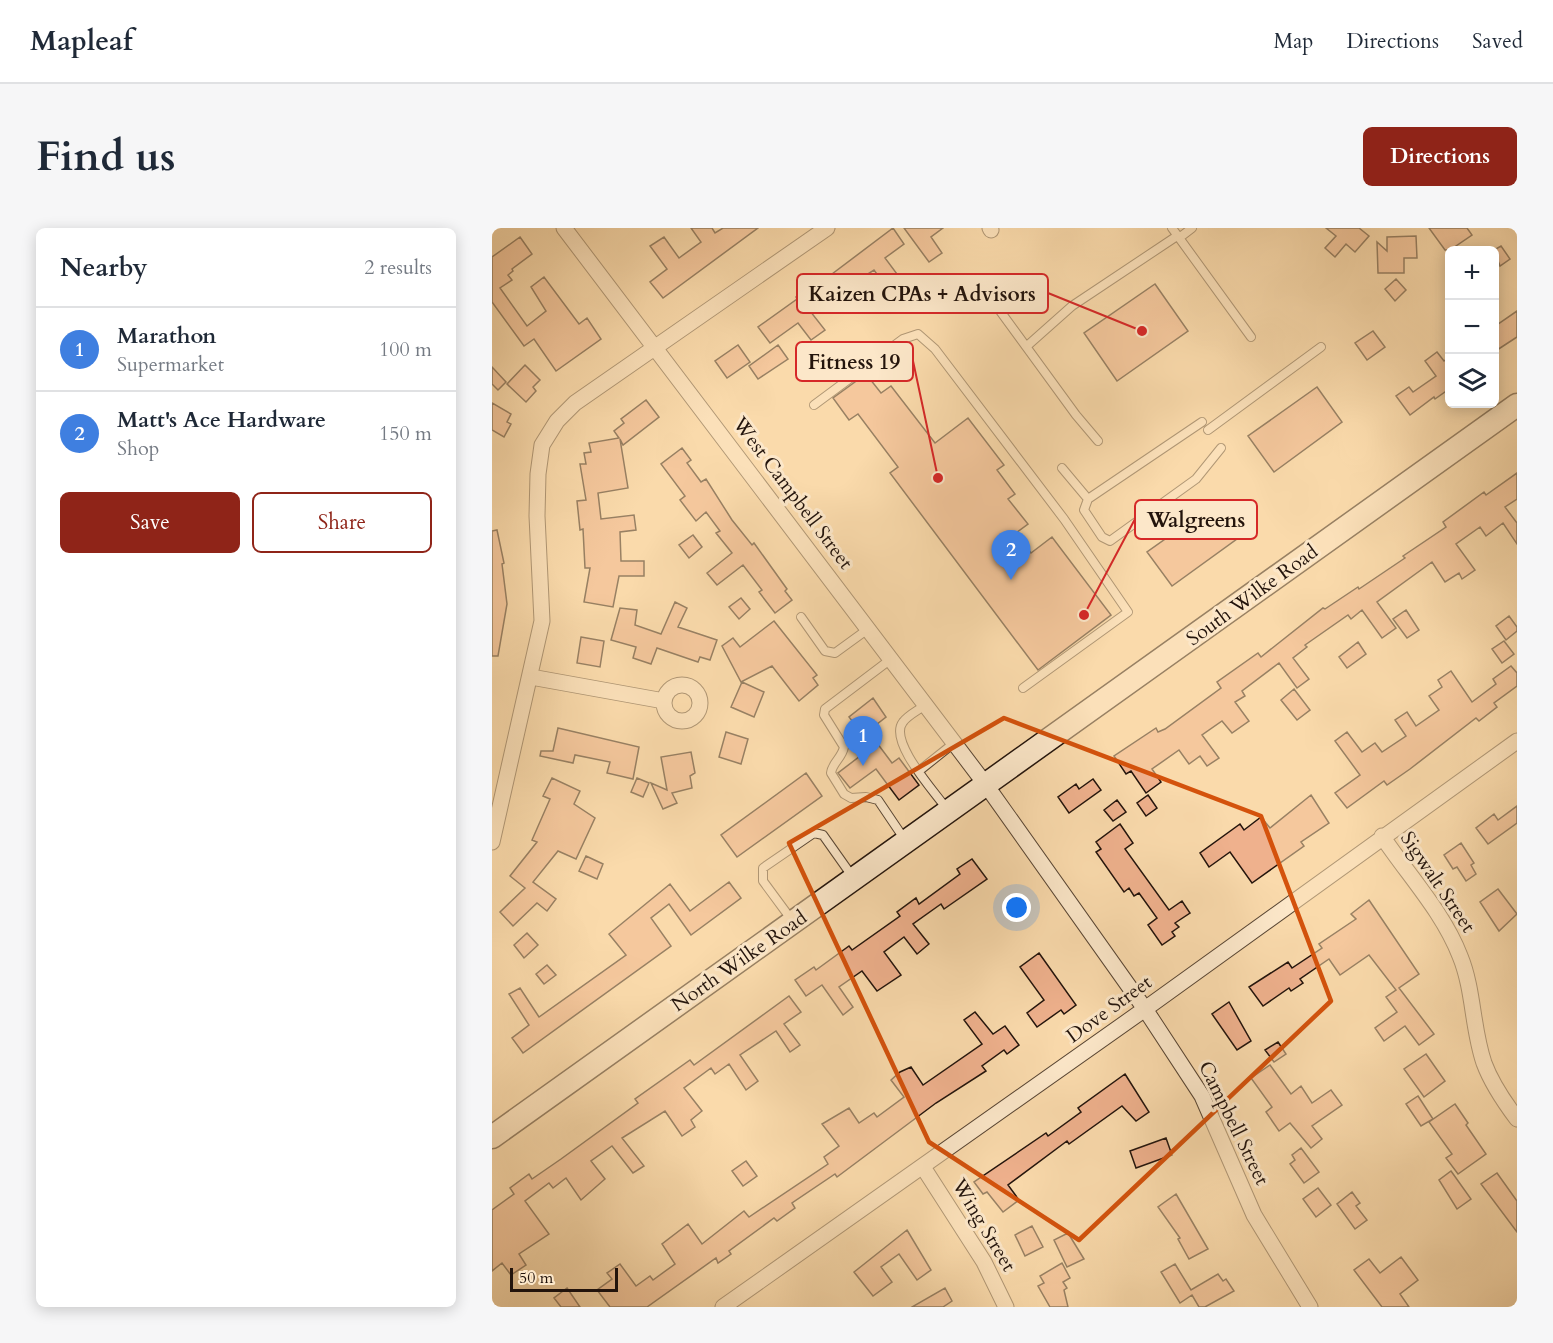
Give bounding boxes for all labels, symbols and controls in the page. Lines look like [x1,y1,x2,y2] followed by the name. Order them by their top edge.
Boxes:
[30,22,133,60] text: Mapleaf
[1273,27,1313,56] text: Map
[1346,27,1439,56] text: Directions
[1472,27,1523,56] text: Saved
[1363,127,1517,186] button: Directions
[36,128,176,185] text: Find us
[1445,246,1499,408] map controls
[1445,246,1499,300] button: +
[60,250,148,285] text: Nearby
[364,254,432,281] text: 2 results
[797,274,1048,313] callout: Kaizen CPAs + Advisors
[808,280,1036,309] text: Kaizen CPAs + Advisors
[1445,300,1499,354] button: −
[117,321,216,351] text: Marathon
[74,336,85,363] text: 1
[379,336,432,363] text: 100 m
[796,342,913,381] callout: Fitness 19
[808,348,901,377] text: Fitness 19
[117,351,224,378] text: Supermarket
[1445,354,1499,408] button: layers
[117,405,326,435] text: Matt's Ace Hardware
[726,410,860,575] street label: West Campbell Street
[74,420,85,447] text: 2
[379,420,432,447] text: 150 m
[117,435,159,462] text: Shop
[60,492,240,553] button: Save
[252,492,432,553] button: Share
[1135,500,1257,539] callout: Walgreens
[1146,506,1245,535] text: Walgreens
[992,530,1030,580] pin: 2
[1181,538,1323,652] street label: South Wilke Road
[844,716,883,766] pin: 1
[1394,826,1482,938] street label: Sigwalt Street
[1002,893,1031,922] your location
[666,904,812,1018] street label: North Wilke Road
[1061,968,1158,1049] street label: Dove Street
[1192,1056,1276,1190] street label: Campbell Street
[945,1173,1023,1277] street label: Wing Street
[510,1265,618,1292] scale bar
[519,1267,553,1289] text: 50 m

